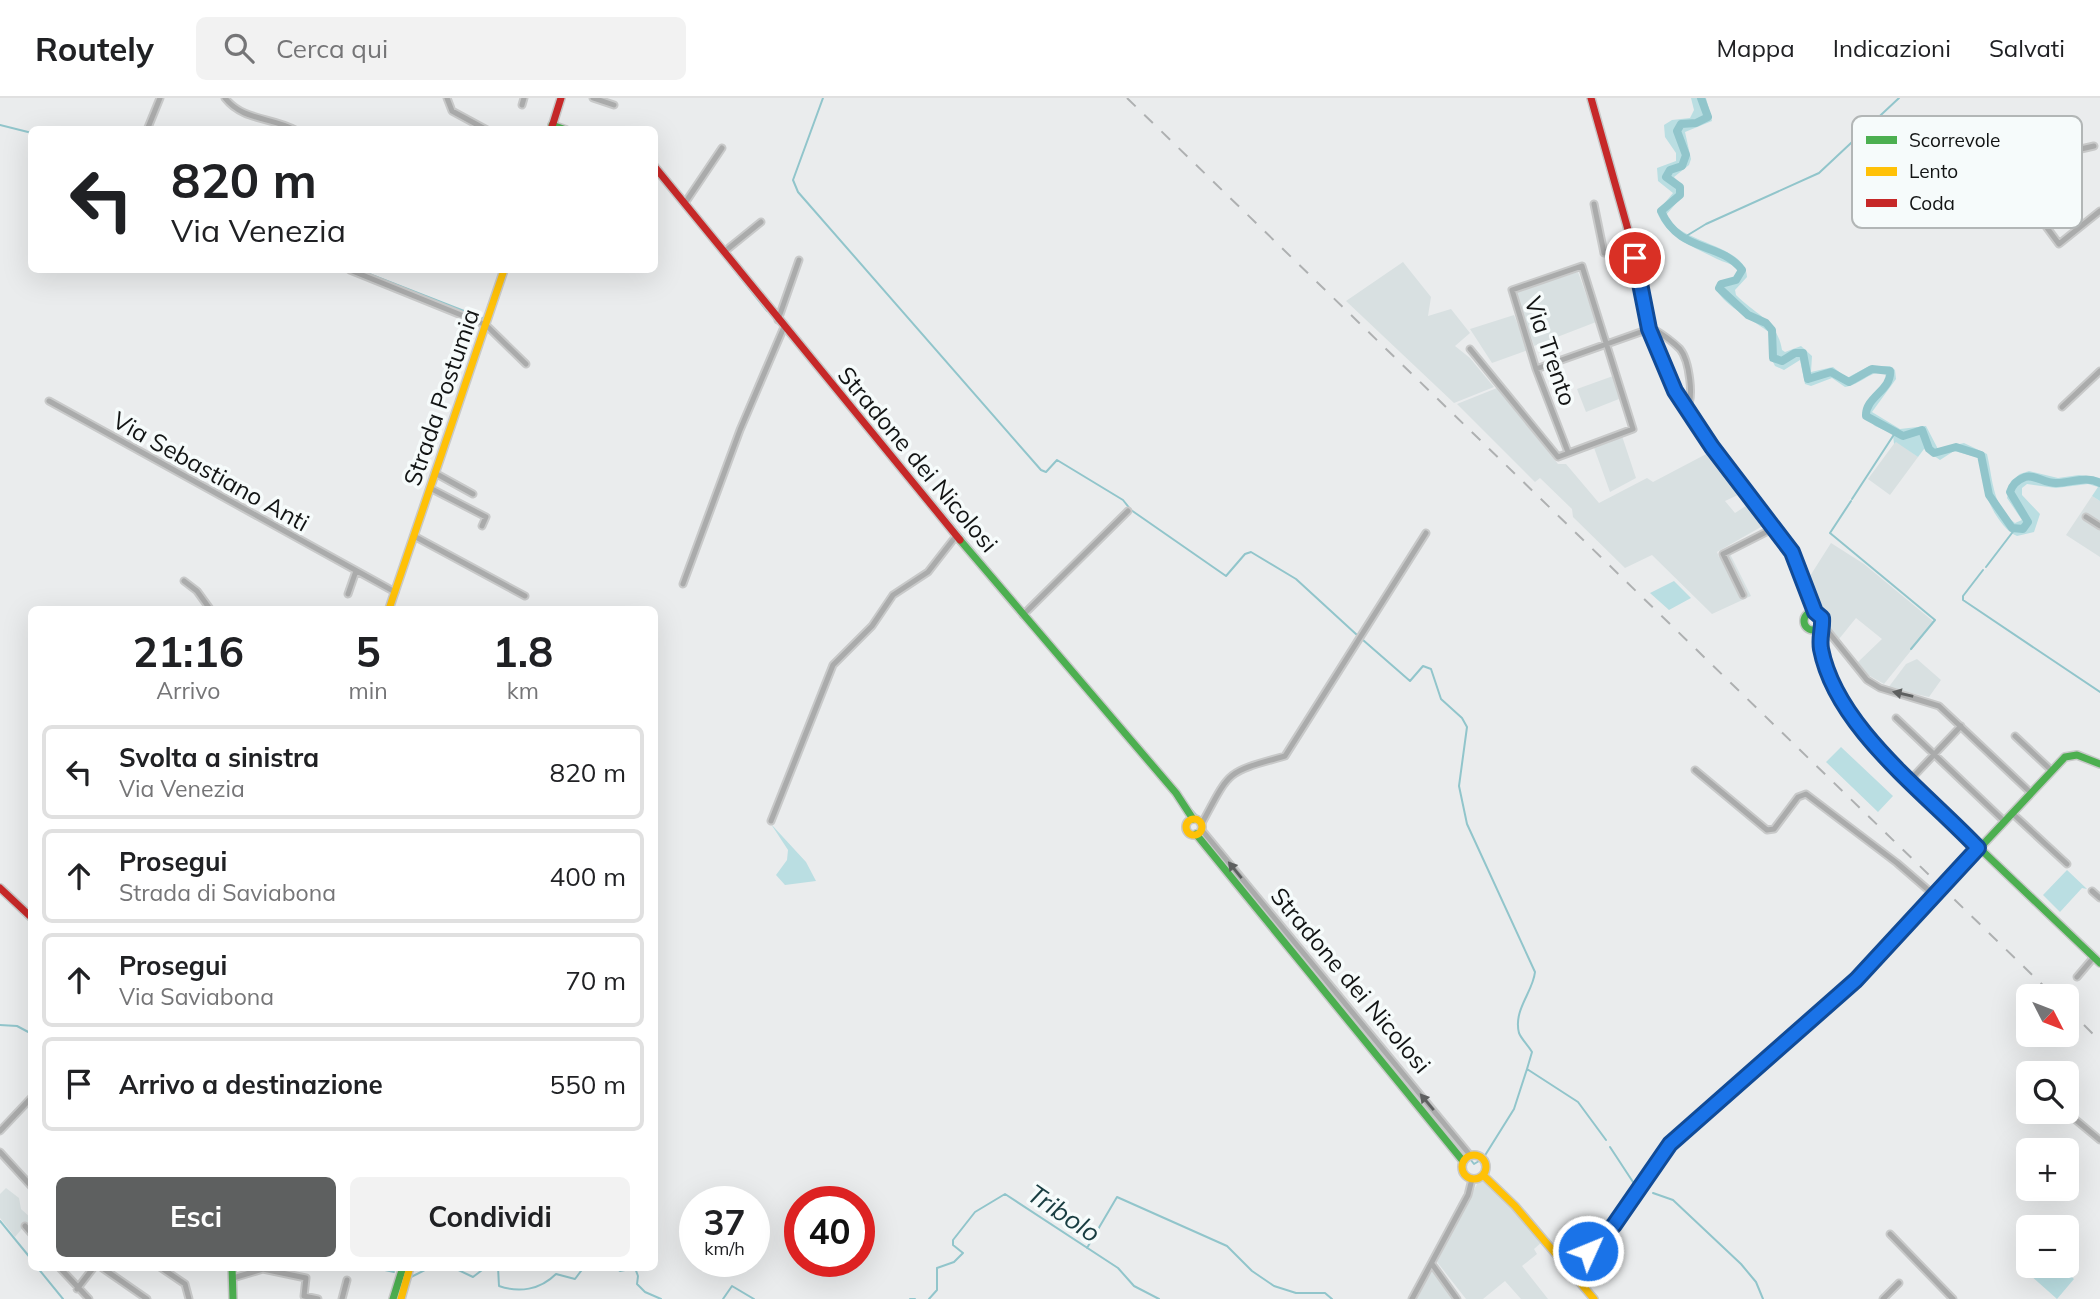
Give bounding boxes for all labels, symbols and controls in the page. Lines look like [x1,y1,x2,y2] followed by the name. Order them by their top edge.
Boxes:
[196,17,686,80] search box
[35,28,154,69] text: Routely
[220,29,258,67] icon: search
[276,32,388,65] text: Cerca qui
[1716,33,1795,63] text: Mappa
[1833,33,1951,63] text: Indicazioni
[1989,33,2065,63] text: Salvati
[1852,116,2082,228] legend
[1909,128,2000,152] text: Scorrevole
[171,149,317,210] text: 820 m
[56,154,147,245] icon: left
[1909,159,1958,183] text: Lento
[1909,191,1955,215] text: Coda
[171,210,346,250] text: Via Venezia
[1605,228,1665,288] pin
[1616,239,1654,277] icon: arrive
[1518,292,1584,410] street label: Via Trento
[397,304,485,490] street label: Strada Postumia
[832,360,1004,558] street label: Stradone dei Nicolosi
[107,405,315,537] street label: Via Sebastiano Anti
[133,625,244,678] text: 21:16
[356,625,381,678] text: 5
[492,625,553,678] text: 1.8
[156,676,220,705] text: Arrivo
[349,676,388,705] text: min
[507,676,539,705] text: km
[1892,688,1914,699] one-way arrow
[119,741,319,774] text: Svolta a sinistra
[60,753,98,791] icon: left
[550,756,626,789] text: 820 m
[119,774,245,803] text: Via Venezia
[119,845,227,878] text: Prosegui
[60,857,98,895] icon: ahead
[550,860,626,893] text: 400 m
[1228,862,1243,879] one-way arrow
[119,878,336,907] text: Strada di Saviabona
[1265,881,1437,1079] street label: Stradone dei Nicolosi
[119,949,227,982] text: Prosegui
[60,961,98,999] icon: ahead
[565,964,626,997] text: 70 m
[119,982,274,1011] text: Via Saviabona
[2016,984,2079,1046] north arrow
[2016,984,2079,1278] map controls
[2016,1061,2079,1124] button: search
[60,1065,98,1103] icon: arrive
[119,1068,383,1101] text: Arrivo a destinazione
[550,1068,626,1101] text: 550 m
[1420,1093,1435,1110] one-way arrow
[2016,1138,2079,1201] button: +
[56,1177,336,1257] button: Esci
[350,1177,630,1257] button: Condividi
[1021,1177,1107,1249] water label: Tribolo
[784,1186,875,1277] speed limit sign: 40
[703,1200,746,1244] text: 37
[1551,1214,1625,1288] position arrow
[2016,1215,2079,1278] button: −
[704,1237,745,1260] text: km/h

